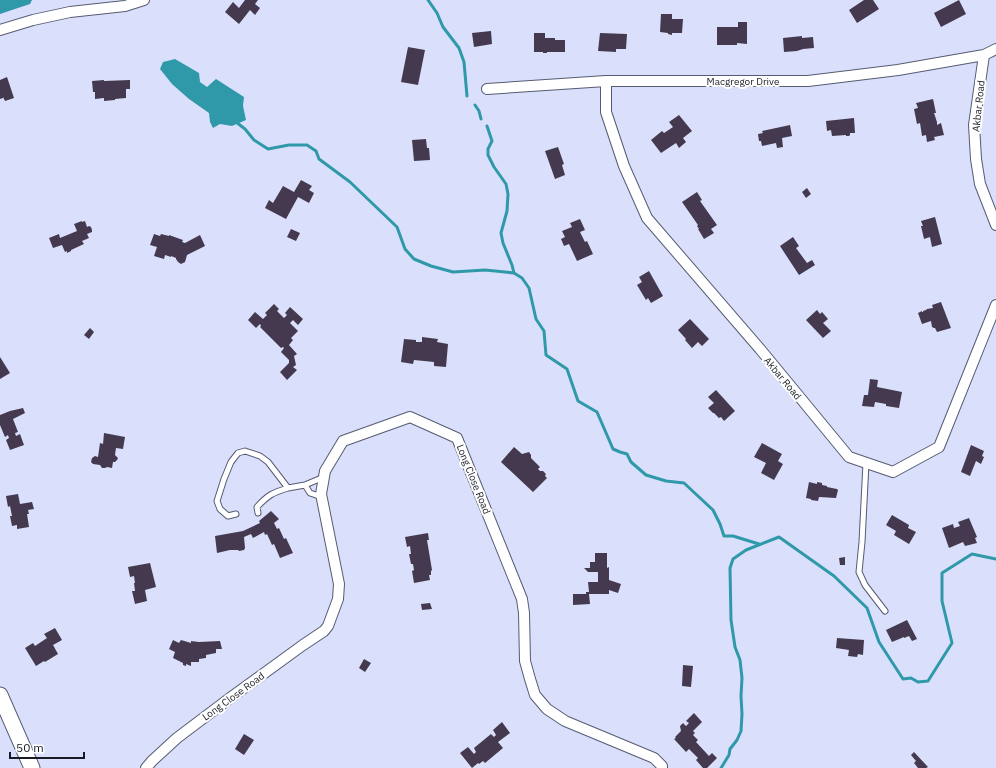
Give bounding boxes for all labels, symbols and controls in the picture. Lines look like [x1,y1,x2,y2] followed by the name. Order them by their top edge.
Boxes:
[707,75,780,88] street label: Macgregor Drive
[969,80,988,133] street label: Akbar Road
[761,354,804,402] street label: Akbar Road
[454,442,493,516] street label: Long Close Road
[200,669,267,723] street label: Long Close Road
[10,734,84,760] scale bar
[16,740,44,755] text: 50 m

